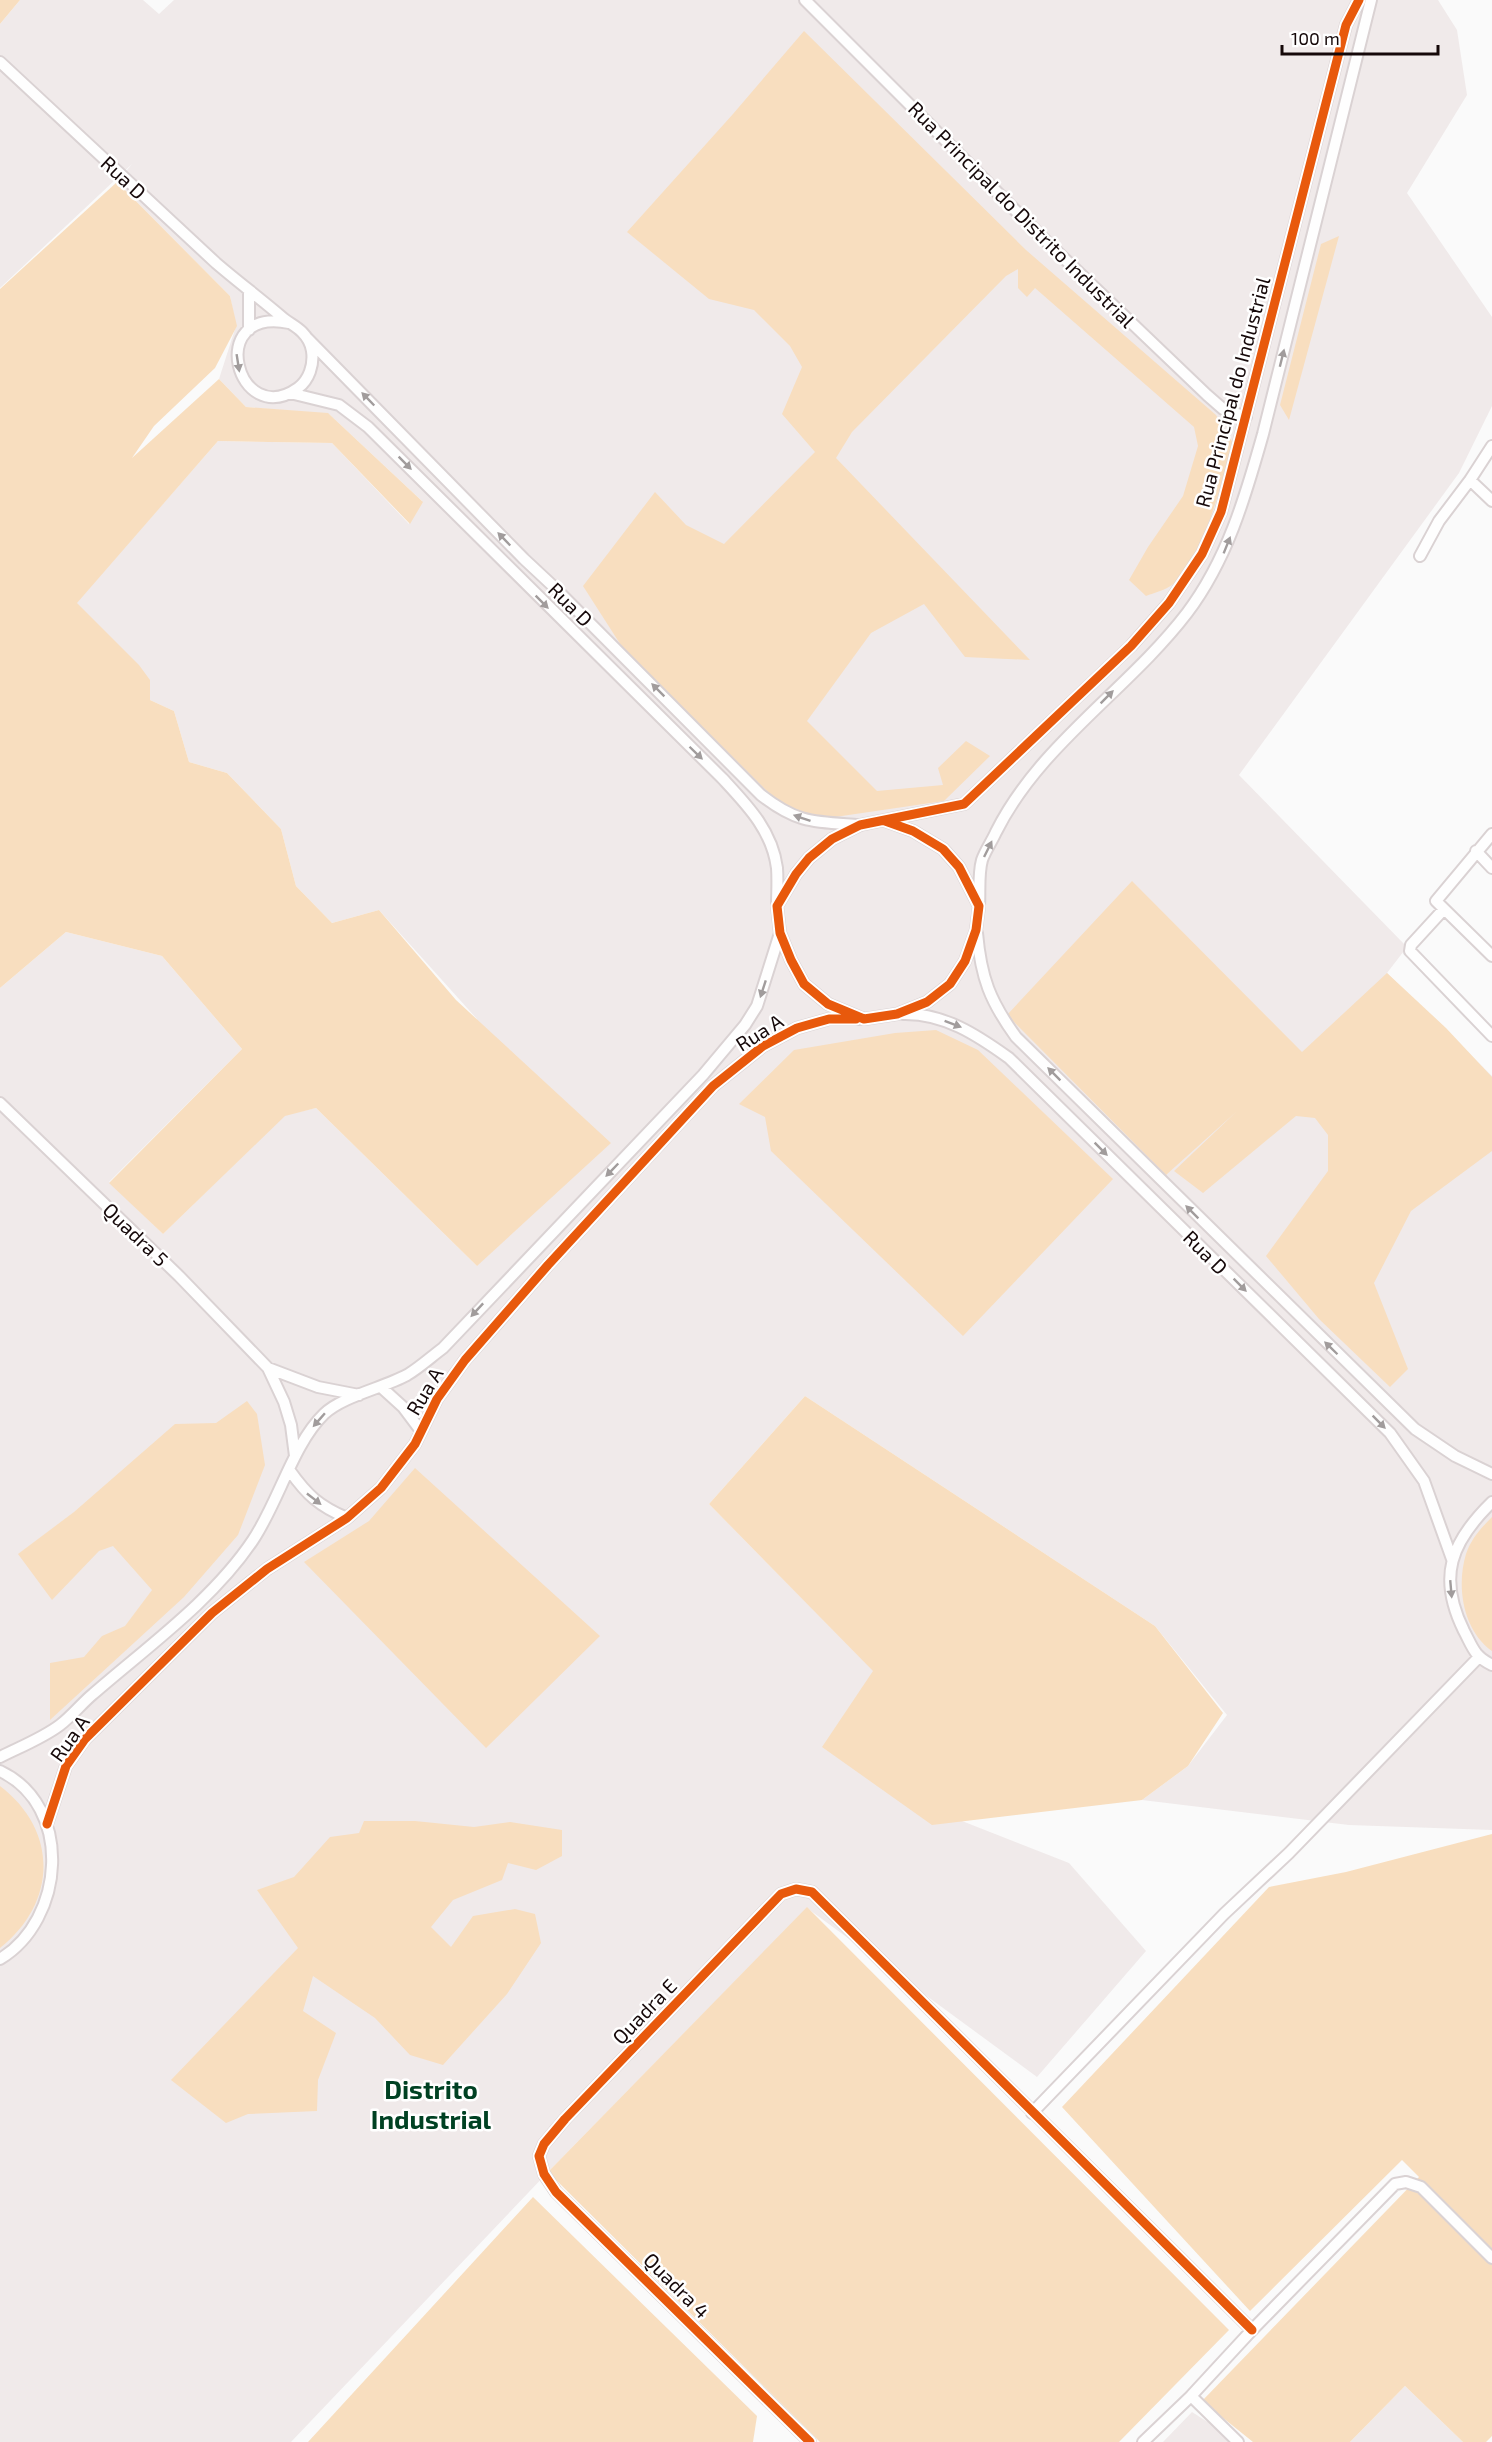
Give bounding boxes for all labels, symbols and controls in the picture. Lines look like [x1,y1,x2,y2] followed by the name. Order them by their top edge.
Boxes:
[1282,18,1438,56] scale bar
[1291,27,1340,49] text: 100 m
[904,96,1140,332] street label: Rua Principal do Distrito Industrial
[97,150,151,204] street label: Rua D
[1190,274,1274,510] street label: Rua Principal do Industrial
[1278,349,1287,367] one-way arrow
[234,354,243,373] one-way arrow
[361,391,375,406] one-way arrow
[398,456,412,470] one-way arrow
[497,531,511,546] one-way arrow
[1223,536,1232,554] one-way arrow
[544,577,598,631] street label: Rua D
[535,594,549,609] one-way arrow
[651,684,665,698] one-way arrow
[1100,690,1115,704] one-way arrow
[688,746,703,759] one-way arrow
[793,813,811,823] one-way arrow
[983,841,992,858] one-way arrow
[758,980,767,998] one-way arrow
[731,1008,788,1056] street label: Rua A
[945,1019,963,1029] one-way arrow
[1047,1068,1061,1082] one-way arrow
[1094,1141,1108,1155] one-way arrow
[605,1162,619,1177] one-way arrow
[98,1197,174,1271] street label: Quadra 5
[1186,1205,1200,1219] one-way arrow
[1179,1225,1233,1279] street label: Rua D
[1233,1278,1247,1292] one-way arrow
[470,1303,484,1318] one-way arrow
[1325,1342,1339,1356] one-way arrow
[401,1362,448,1419] street label: Rua A
[313,1412,326,1427] one-way arrow
[1372,1415,1386,1429] one-way arrow
[306,1493,322,1506] one-way arrow
[1446,1579,1456,1598] one-way arrow
[44,1710,94,1766] street label: Rua A
[607,1973,681,2049] street label: Quadra E
[371,2073,492,2134] district label: Distrito Industrial
[639,2247,715,2323] street label: Quadra 4

